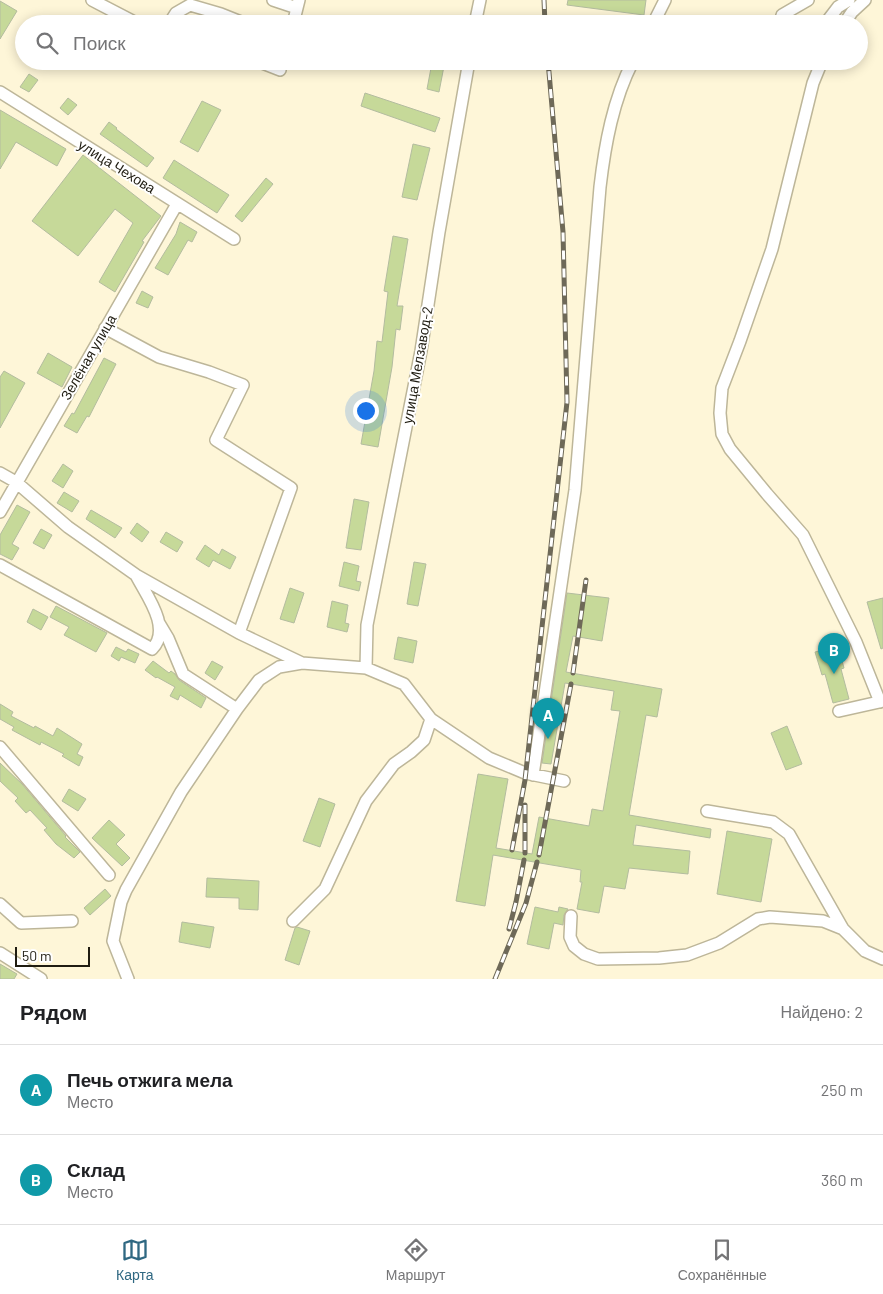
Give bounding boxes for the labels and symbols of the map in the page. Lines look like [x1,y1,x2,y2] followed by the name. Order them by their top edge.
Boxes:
[75,136,159,197] street label: улица Чехова
[398,305,436,425] street label: улица Мелзавод-2
[57,311,119,403] street label: Зелёная улица
[353,398,379,424] your location
[818,633,850,674] pin: B
[532,698,564,739] pin: A
[15,944,90,967] scale bar

